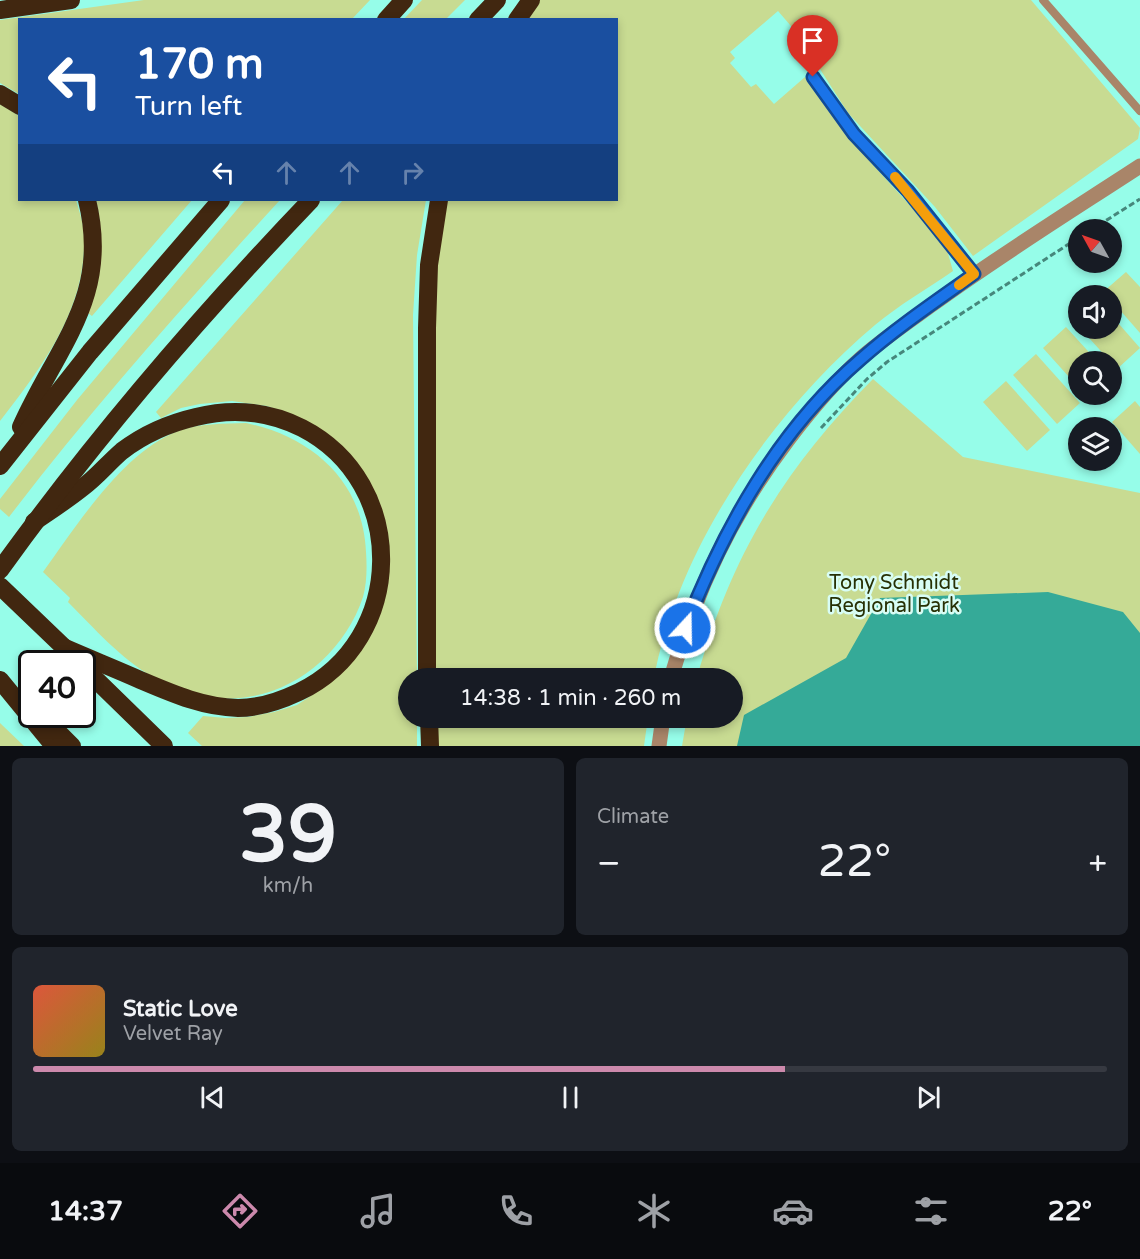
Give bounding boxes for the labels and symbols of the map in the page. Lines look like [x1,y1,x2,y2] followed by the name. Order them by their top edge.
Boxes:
[787,15,838,77] pin
[1068,219,1122,273] north arrow
[828,571,960,618] park label: Tony Schmidt Regional Park
[653,596,717,660] position arrow
[18,650,96,728] speed limit sign: 40

